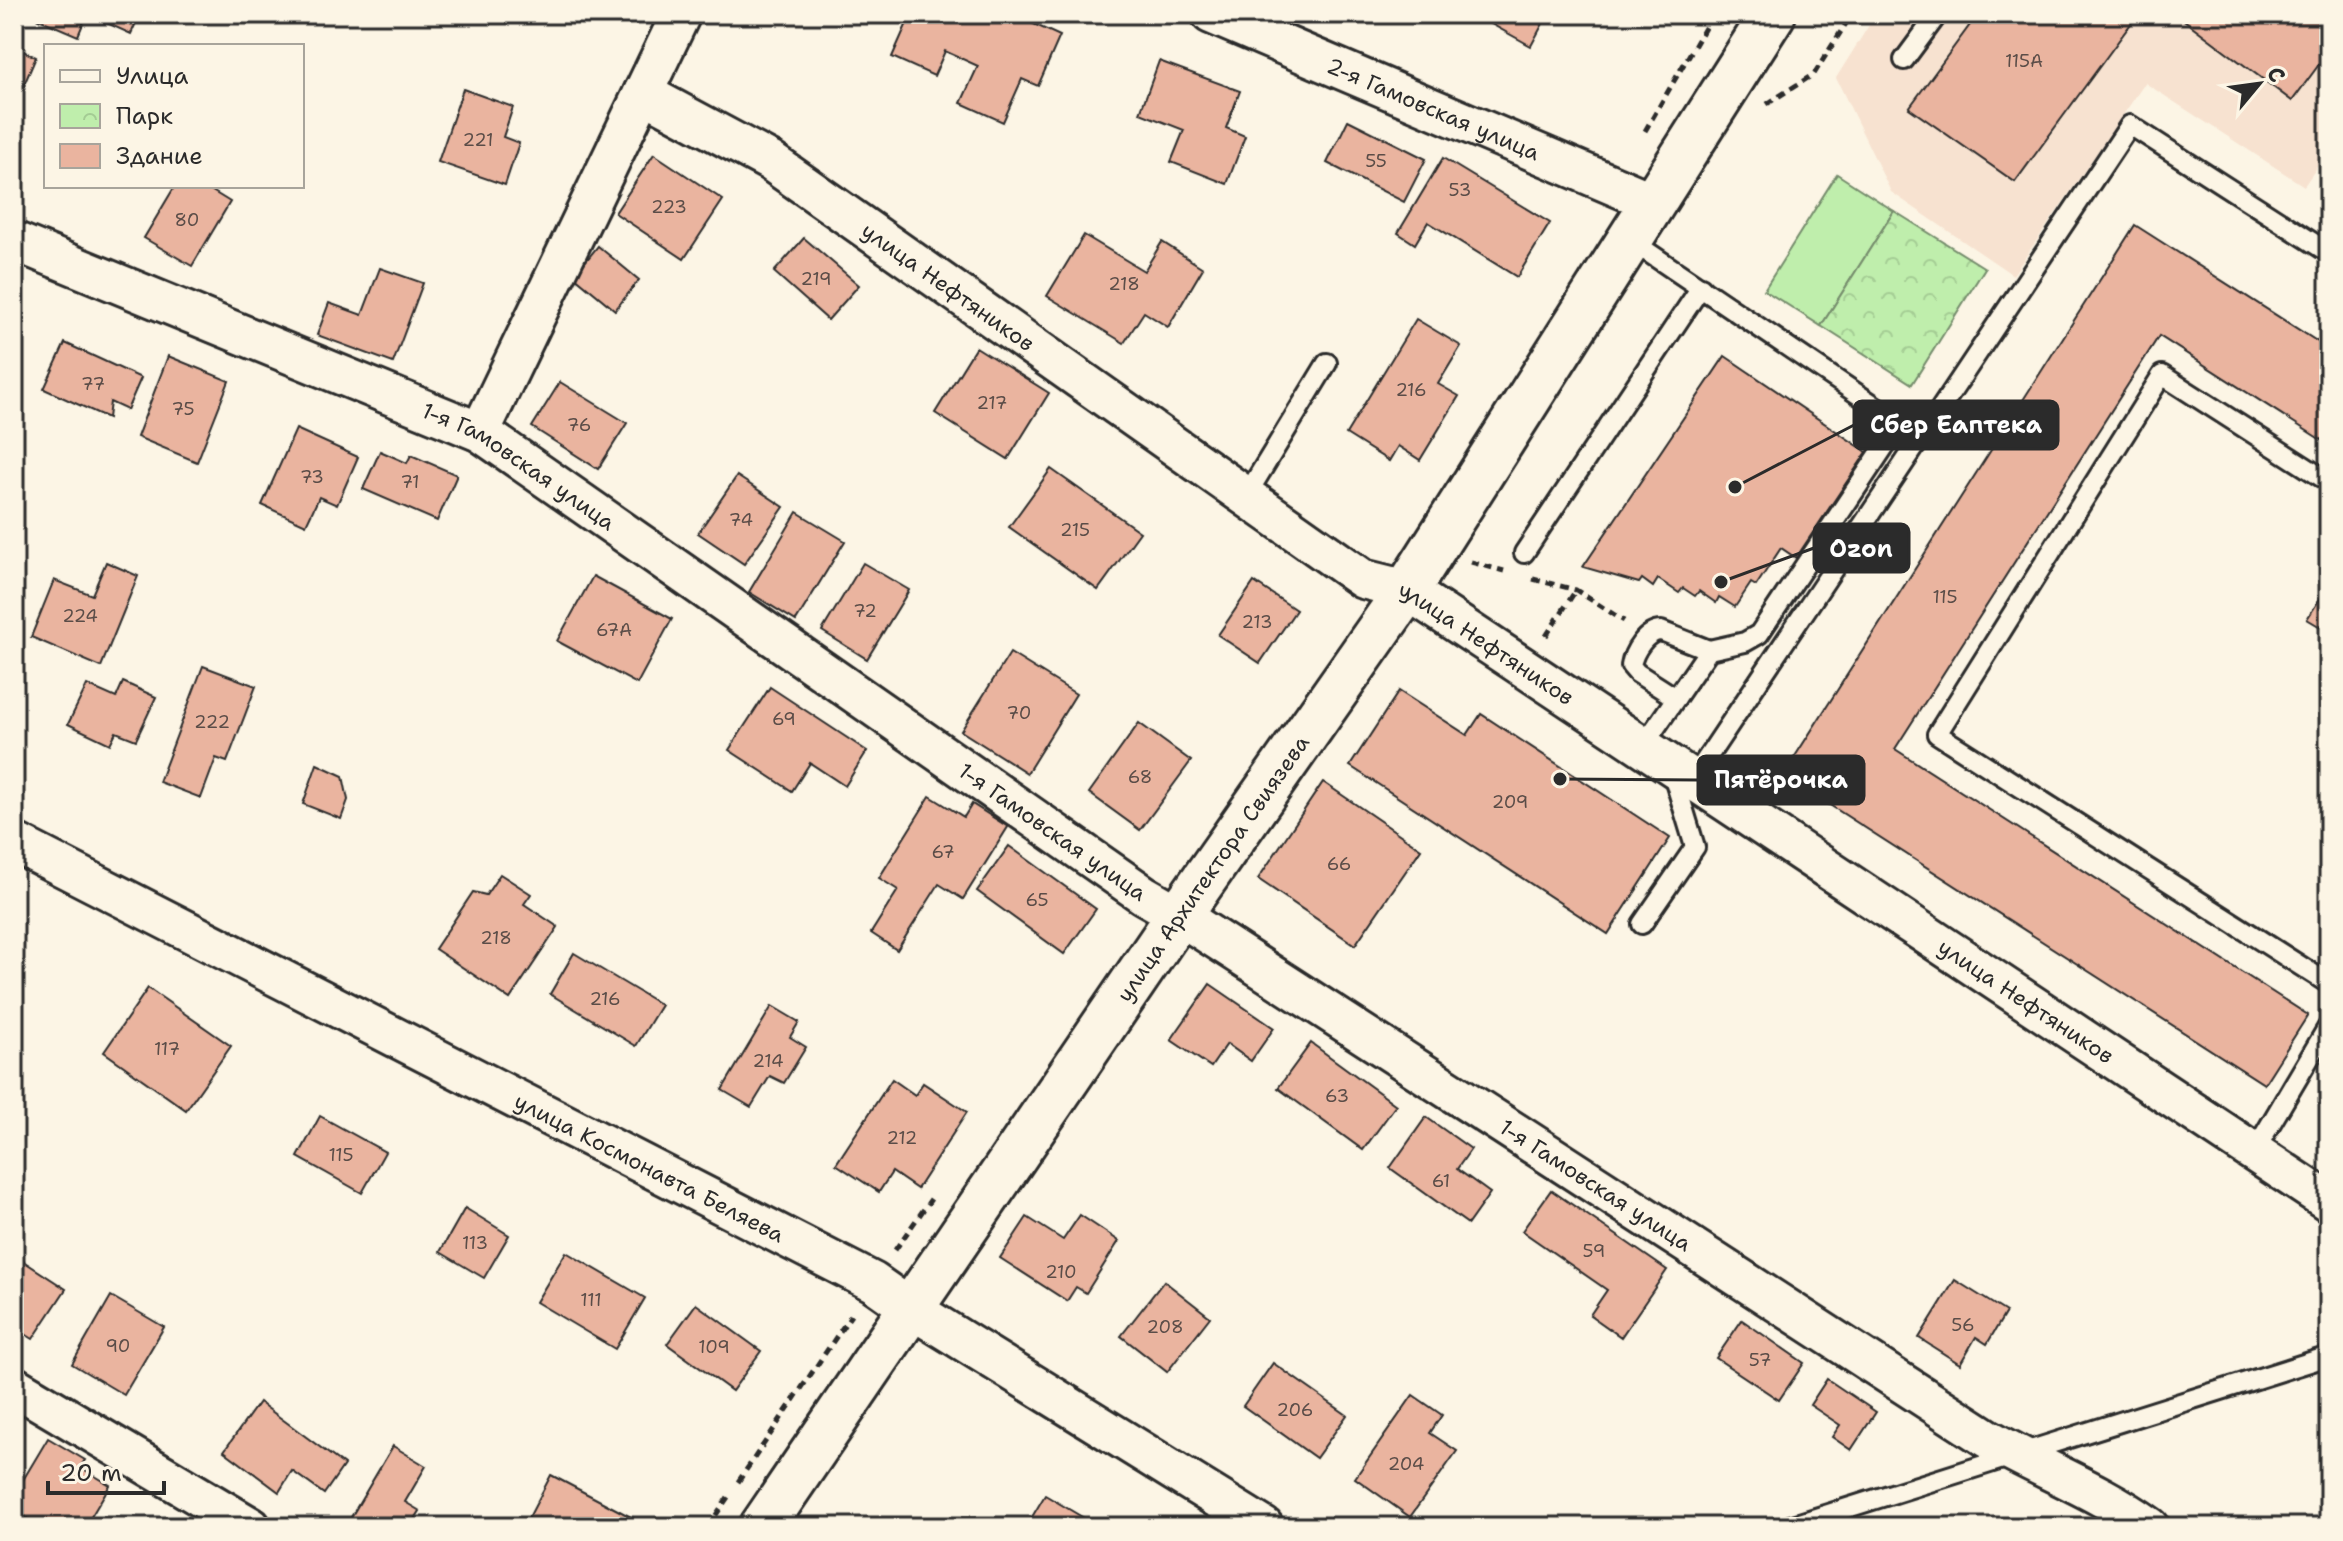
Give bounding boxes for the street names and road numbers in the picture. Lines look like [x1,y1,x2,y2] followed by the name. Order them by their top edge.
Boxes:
[1323,51,1545,167] street label: 2-я Гамовская улица
[856,216,1040,358] street label: улица Нефтяников
[418,396,621,537] street label: 1-я Гамовская улица
[1396,575,1579,712] street label: улица Нефтяников
[1110,729,1316,1008] street label: улица Архитектора Свиязева
[953,756,1153,908] street label: 1-я Гамовская улица
[1932,933,2119,1070] street label: улица Нефтяников
[509,1087,790,1249] street label: улица Космонавта Беляева
[1494,1112,1697,1258] street label: 1-я Гамовская улица

